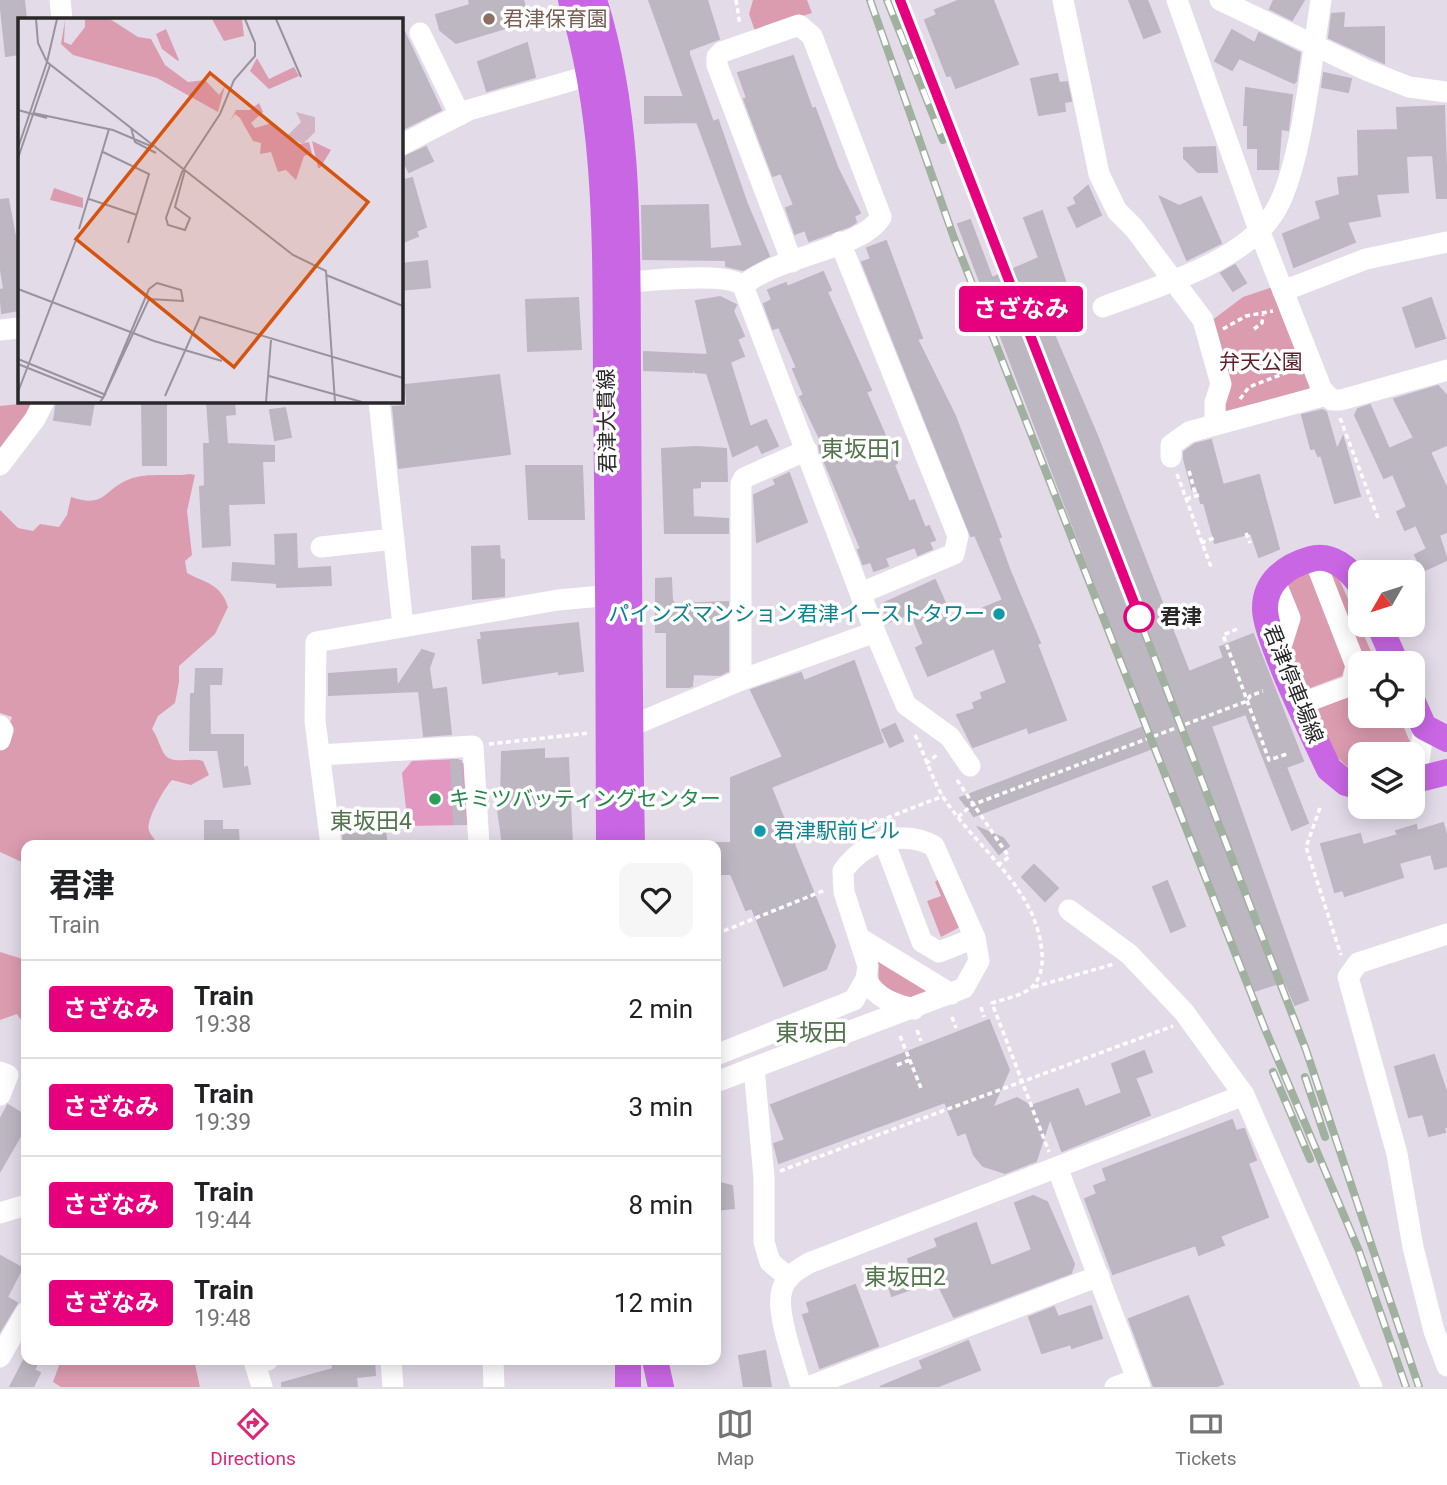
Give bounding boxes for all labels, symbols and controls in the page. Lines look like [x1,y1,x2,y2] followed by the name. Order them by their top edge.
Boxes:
[503,7,608,31] place label: 君津保育園
[481,11,497,27] marker: 君津保育園
[18,18,402,402] inset map
[972,286,1070,332] line badge: さざなみ
[973,295,1069,323] text: さざなみ
[1219,350,1303,374] park label: 弁天公園
[594,368,620,474] street label: 君津大貫線
[821,436,903,463] district label: 東坂田1
[1348,560,1424,637] north arrow
[1348,560,1425,819] map controls
[608,602,985,626] place label: パインズマンション君津イーストタワー
[1124,602,1154,632] marker: 君津
[1160,605,1202,629] place label: 君津
[991,606,1007,622] marker: パインズマンション君津イーストタワー
[1258,621,1328,747] street label: 君津停車場線
[1348,651,1425,728] button: locate
[1348,742,1425,819] button: layers
[449,787,721,811] place label: キミツバッティングセンター
[427,791,443,807] marker: キミツバッティングセンター
[330,808,412,835] district label: 東坂田4
[774,819,900,843] place label: 君津駅前ビル
[752,823,768,839] marker: 君津駅前ビル
[619,863,693,937] button: heart
[49,866,115,905] text: 君津
[49,912,100,939] text: Train
[194,981,254,1011] text: Train
[628,994,693,1024] text: 2 min
[63,995,159,1023] text: さざなみ
[194,1011,251,1038] text: 19:38
[775,1019,847,1047] district label: 東坂田
[194,1079,254,1109] text: Train
[628,1092,693,1122] text: 3 min
[63,1093,159,1121] text: さざなみ
[194,1109,251,1136] text: 19:39
[194,1177,254,1207] text: Train
[628,1190,693,1220] text: 8 min
[63,1191,159,1219] text: さざなみ
[194,1207,251,1234] text: 19:44
[864,1264,946,1291] district label: 東坂田2
[194,1275,254,1305] text: Train
[614,1288,693,1318] text: 12 min
[63,1289,159,1317] text: さざなみ
[194,1305,251,1332] text: 19:48
[210,1405,296,1470] tab: Directions
[716,1405,754,1470] tab: Map
[1175,1405,1237,1470] tab: Tickets

